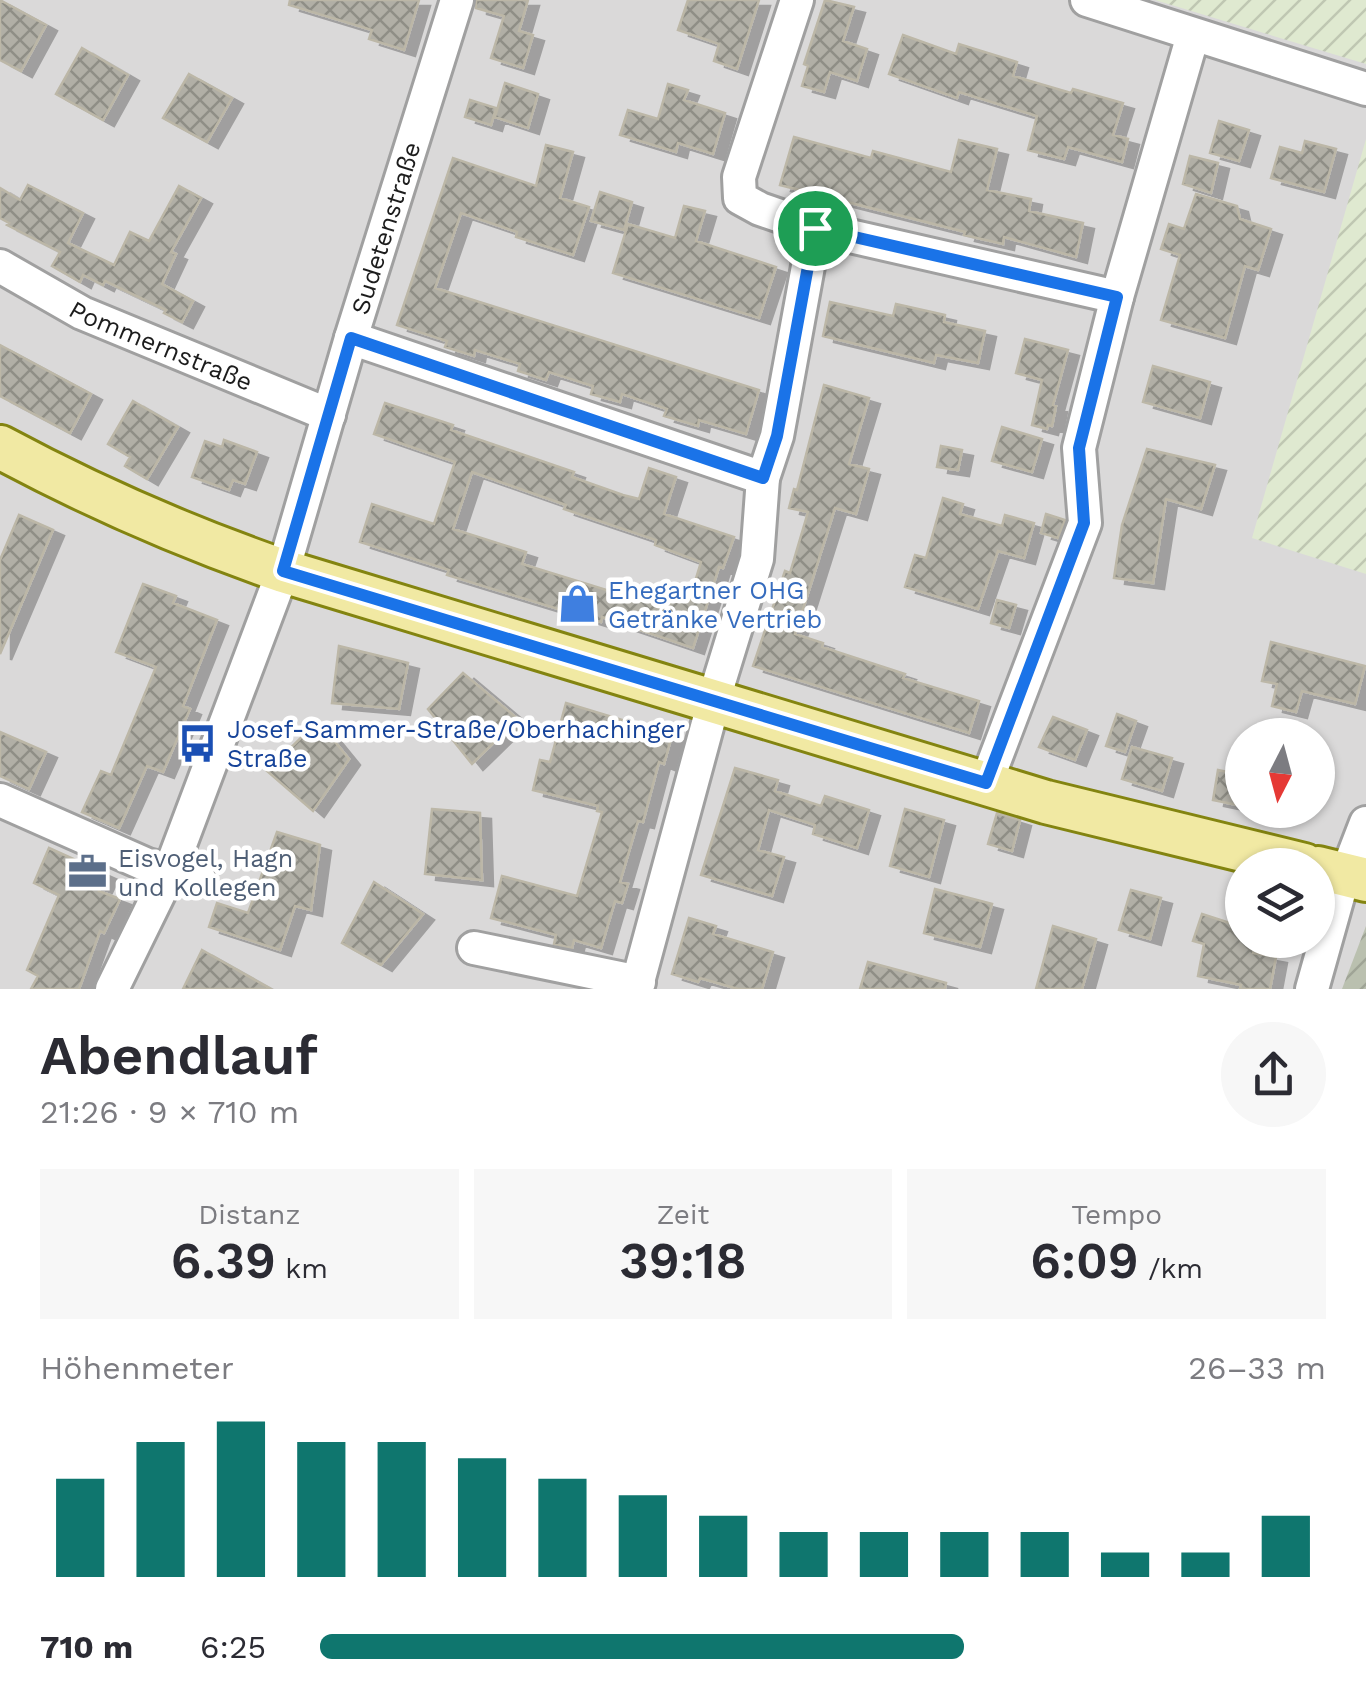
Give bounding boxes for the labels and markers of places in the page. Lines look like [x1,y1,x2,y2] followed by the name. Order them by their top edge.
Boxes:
[773,186,858,271] pin
[608,576,822,634] place label: Ehegartner OHG Getränke Vertrieb
[557,583,599,625] shop icon: Ehegartner OHG Getränke Vertrieb
[227,715,685,773] place label: Josef-Sammer-Straße/Oberhachinger Straße
[176,722,218,764] bus stop icon: Josef-Sammer-Straße/Oberhachinger Straße
[118,844,293,902] place label: Eisvogel, Hagn und Kollegen
[67,851,109,893] office icon: Eisvogel, Hagn und Kollegen

